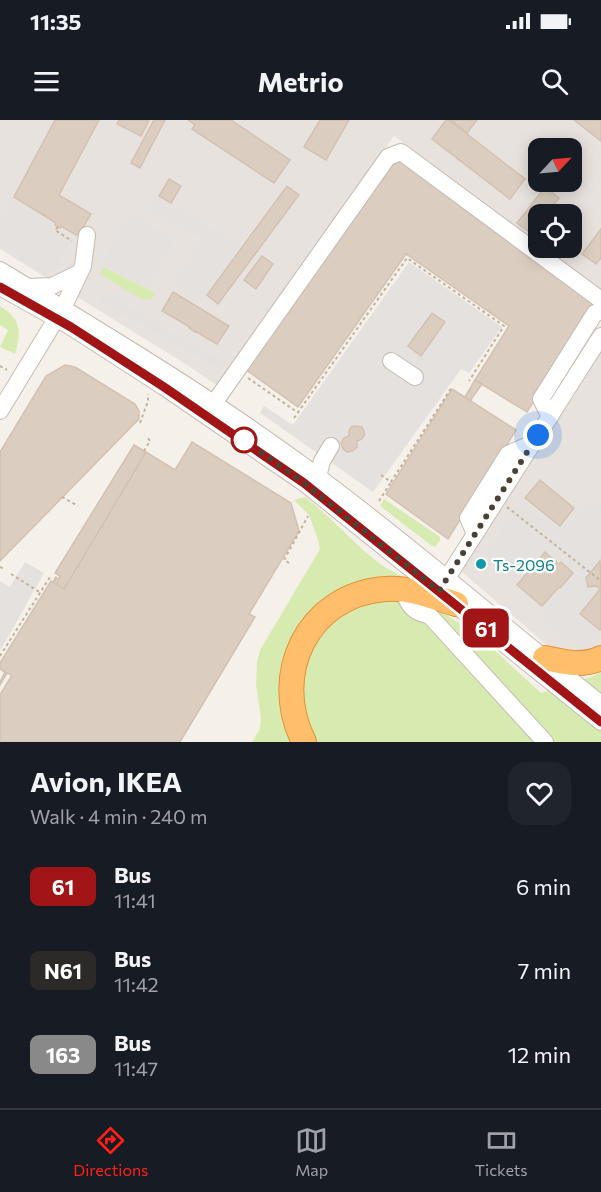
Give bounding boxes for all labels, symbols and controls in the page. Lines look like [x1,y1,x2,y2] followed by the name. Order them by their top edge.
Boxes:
[30,8,81,35] text: 11:35
[30,65,63,98] icon: menu
[257,65,344,98] text: Metrio
[538,65,571,98] icon: search
[528,138,582,192] north arrow
[528,138,582,258] map controls
[528,204,582,258] button: locate
[523,420,553,450] your location
[231,427,257,453] unlabelled marker
[493,555,555,574] place label: Ts-2096
[474,557,488,571] marker: Ts-2096
[459,608,513,648] line badge: 61
[475,616,497,641] text: 61
[508,762,571,825] button: heart
[30,764,182,798] text: Avion, IKEA
[30,804,207,828] text: Walk · 4 min · 240 m
[114,861,151,888] text: Bus
[516,873,571,900] text: 6 min
[52,874,74,899] text: 61
[114,888,156,912] text: 11:41
[114,945,151,972] text: Bus
[518,957,571,984] text: 7 min
[44,958,82,983] text: N61
[114,972,159,996] text: 11:42
[114,1029,151,1056] text: Bus
[508,1041,571,1068] text: 12 min
[46,1042,80,1067] text: 163
[114,1056,158,1080] text: 11:47
[73,1124,148,1179] tab: Directions
[295,1124,328,1179] tab: Map
[475,1124,528,1179] tab: Tickets

